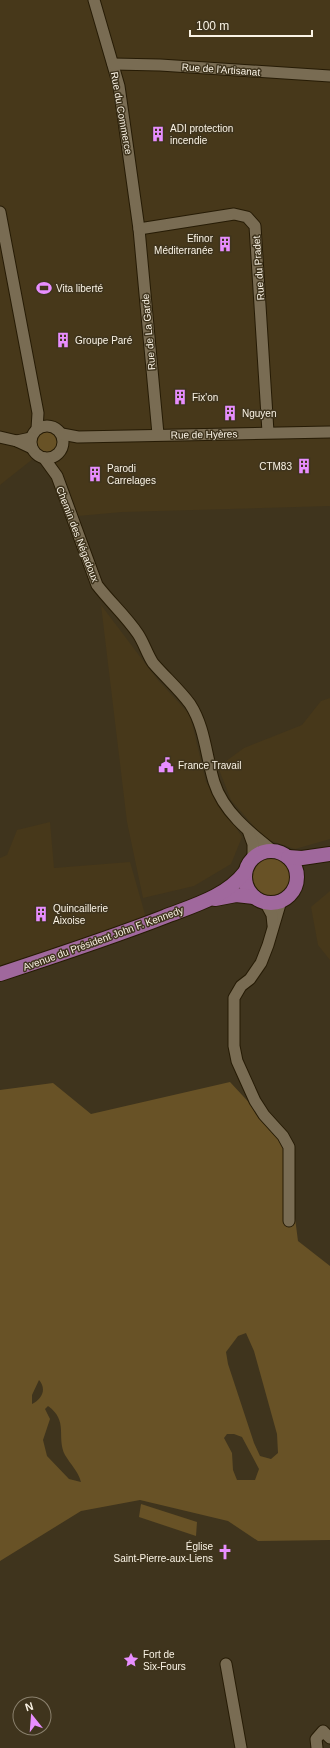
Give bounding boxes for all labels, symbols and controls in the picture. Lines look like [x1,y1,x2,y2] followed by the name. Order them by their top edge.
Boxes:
[190,12,312,38] scale bar
[196,19,229,33] text: 100 m
[181,61,261,78] street label: Rue de l'Artisanat
[109,71,134,156] street label: Rue du Commerce
[170,123,233,146] place label: ADI protection incendie
[149,125,167,143] building icon: ADI protection incendie
[154,233,214,256] place label: Efinor Méditerranée
[216,235,234,253] building icon: Efinor Méditerranée
[251,235,266,301] street label: Rue du Pradet
[35,279,53,297] sports icon: Vita liberté
[56,283,104,294] place label: Vita liberté
[140,293,157,371] street label: Rue de La Garde
[54,331,72,349] building icon: Groupe Paré
[75,335,133,346] place label: Groupe Paré
[171,388,189,406] building icon: Fix'on
[192,392,218,403] place label: Fix'on
[221,404,239,422] building icon: Nguyen
[242,408,276,419] place label: Nguyen
[171,428,237,441] street label: Rue de Hyères
[295,457,313,475] building icon: CTM83
[259,461,292,472] place label: CTM83
[107,463,156,486] place label: Parodi Carrelages
[86,465,104,483] building icon: Parodi Carrelages
[54,485,101,584] street label: Chemin des Négadoux
[157,756,175,774] public building icon: France Travail
[178,760,241,771] place label: France Travail
[53,903,108,926] place label: Quincaillerie Aixoise
[21,904,185,973] street label: Avenue du Président John F. Kennedy
[32,905,50,923] building icon: Quincaillerie Aixoise
[114,1540,213,1564] place label: Église Saint-Pierre-aux-Liens
[216,1543,234,1561] church icon: Église Saint-Pierre-aux-Liens
[143,1649,186,1672] place label: Fort de Six-Fours
[122,1651,140,1669] place icon: Fort de Six-Fours
[12,1696,52,1736] north arrow
[24,1700,35,1713] text: N

